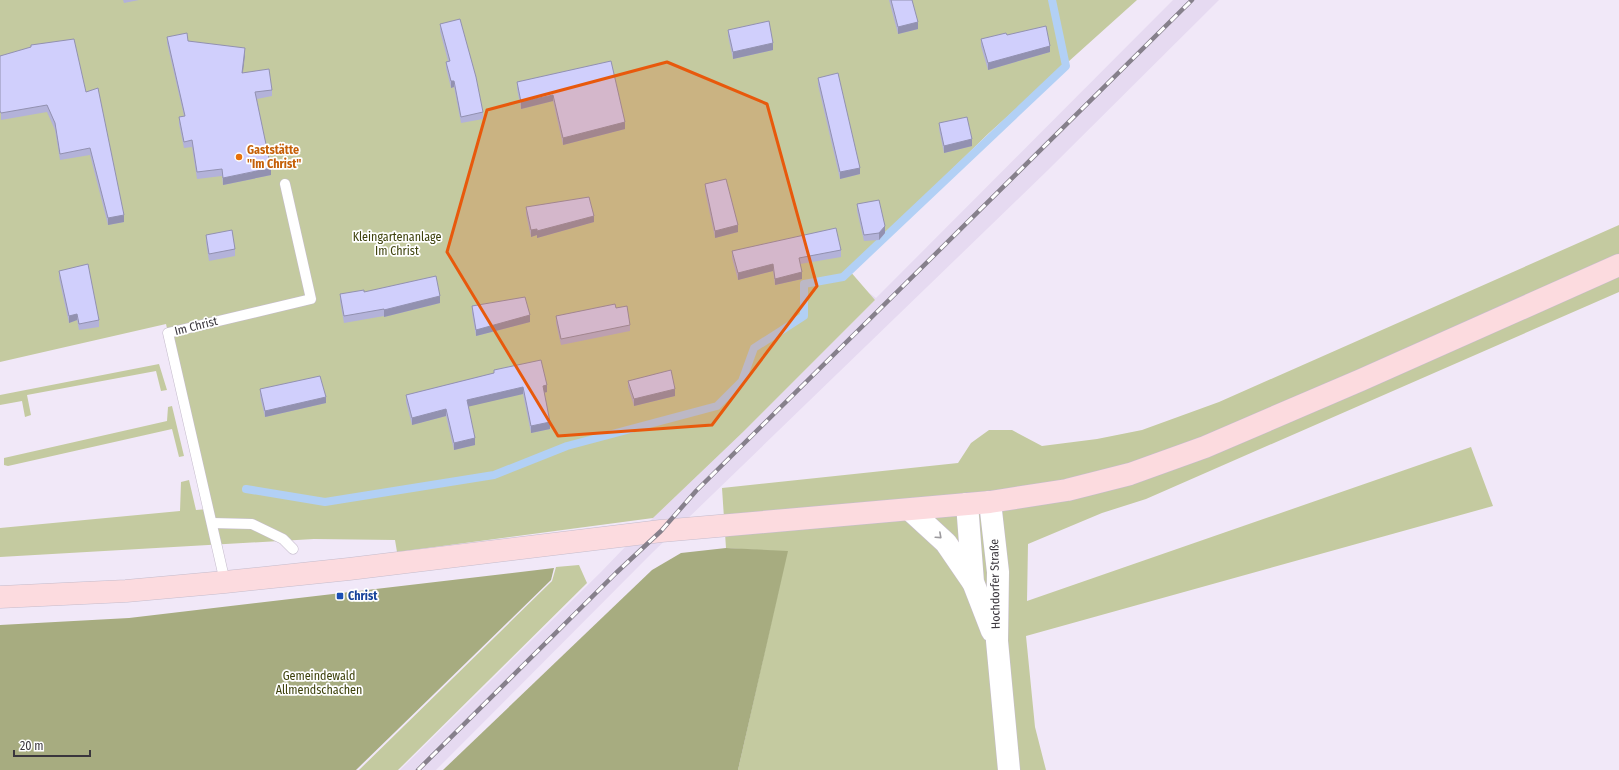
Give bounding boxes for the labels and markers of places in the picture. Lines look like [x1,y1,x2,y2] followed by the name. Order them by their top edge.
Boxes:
[247,143,301,171] place label: Gaststätte "Im Christ"
[234,152,244,162] marker: Gaststätte "Im Christ"
[348,589,378,603] place label: Christ
[335,591,345,601] marker: Christ

